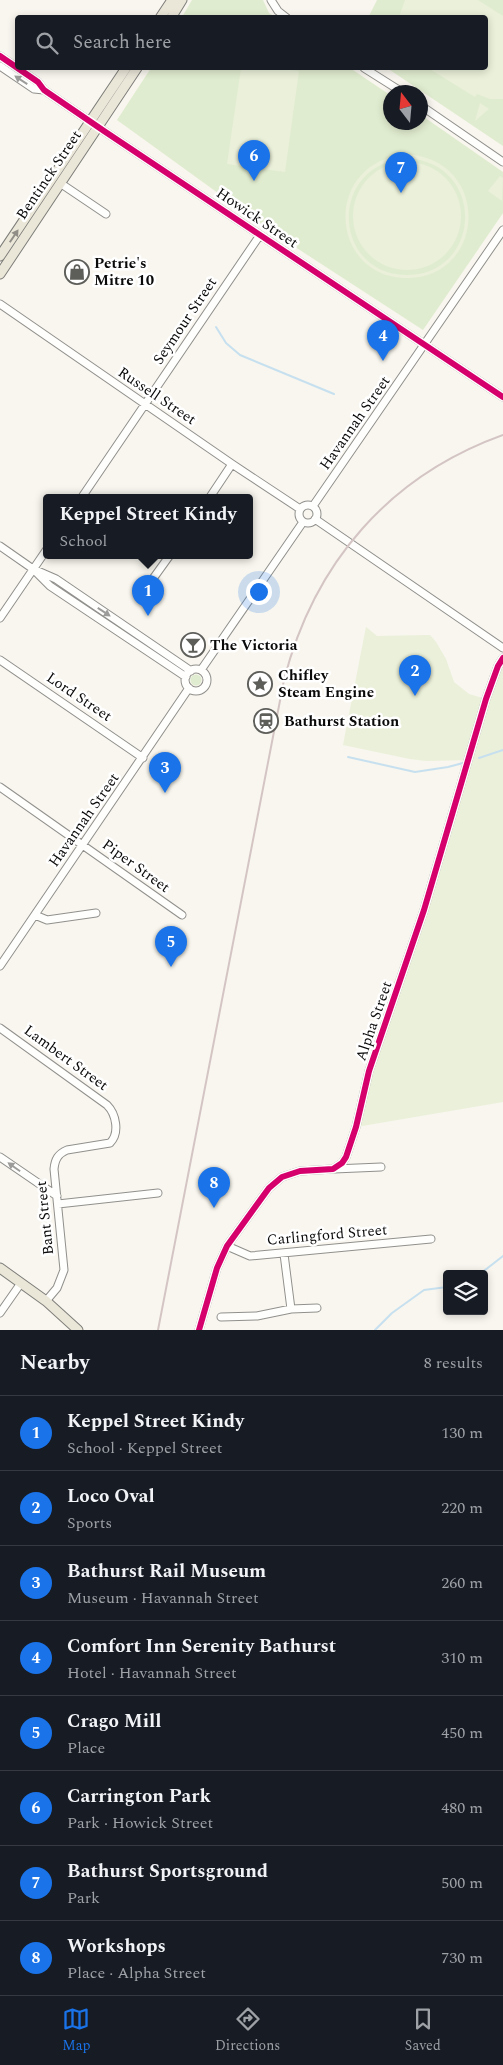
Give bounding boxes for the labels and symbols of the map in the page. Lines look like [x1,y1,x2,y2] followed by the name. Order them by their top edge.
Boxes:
[15,75,28,85] one-way arrow
[383,85,428,130] north arrow
[11,126,87,224] street label: Bentinck Street
[238,140,270,181] pin: 6
[385,152,417,193] pin: 7
[211,182,303,254] street label: Howick Street
[9,229,19,242] one-way arrow
[94,252,154,292] place label: Petrie's Mitre 10
[64,259,90,285] shop icon: Petrie's Mitre 10
[147,273,223,369] street label: Seymour Street
[367,320,399,361] pin: 4
[113,361,201,431] street label: Russell Street
[314,371,396,475] street label: Havannah Street
[132,575,164,616] pin: 1
[246,579,272,605] your location
[98,608,111,617] one-way arrow
[180,632,206,658] bar icon: The Victoria
[210,634,298,657] place label: The Victoria
[399,655,431,696] pin: 2
[278,664,374,704] place label: Chifley Steam Engine
[41,666,117,728] street label: Lord Street
[247,671,273,697] place icon: Chifley Steam Engine
[253,708,279,734] station icon: Bathurst Station
[284,710,399,733] place label: Bathurst Station
[149,752,181,793] pin: 3
[43,768,125,872] street label: Havannah Street
[97,833,175,899] street label: Piper Street
[155,926,187,967] pin: 5
[350,978,398,1064] street label: Alpha Street
[19,1019,113,1097] street label: Lambert Street
[7,1162,21,1172] one-way arrow
[198,1167,230,1208] pin: 8
[30,1180,60,1256] street label: Bant Street
[266,1218,388,1252] street label: Carlingford Street

